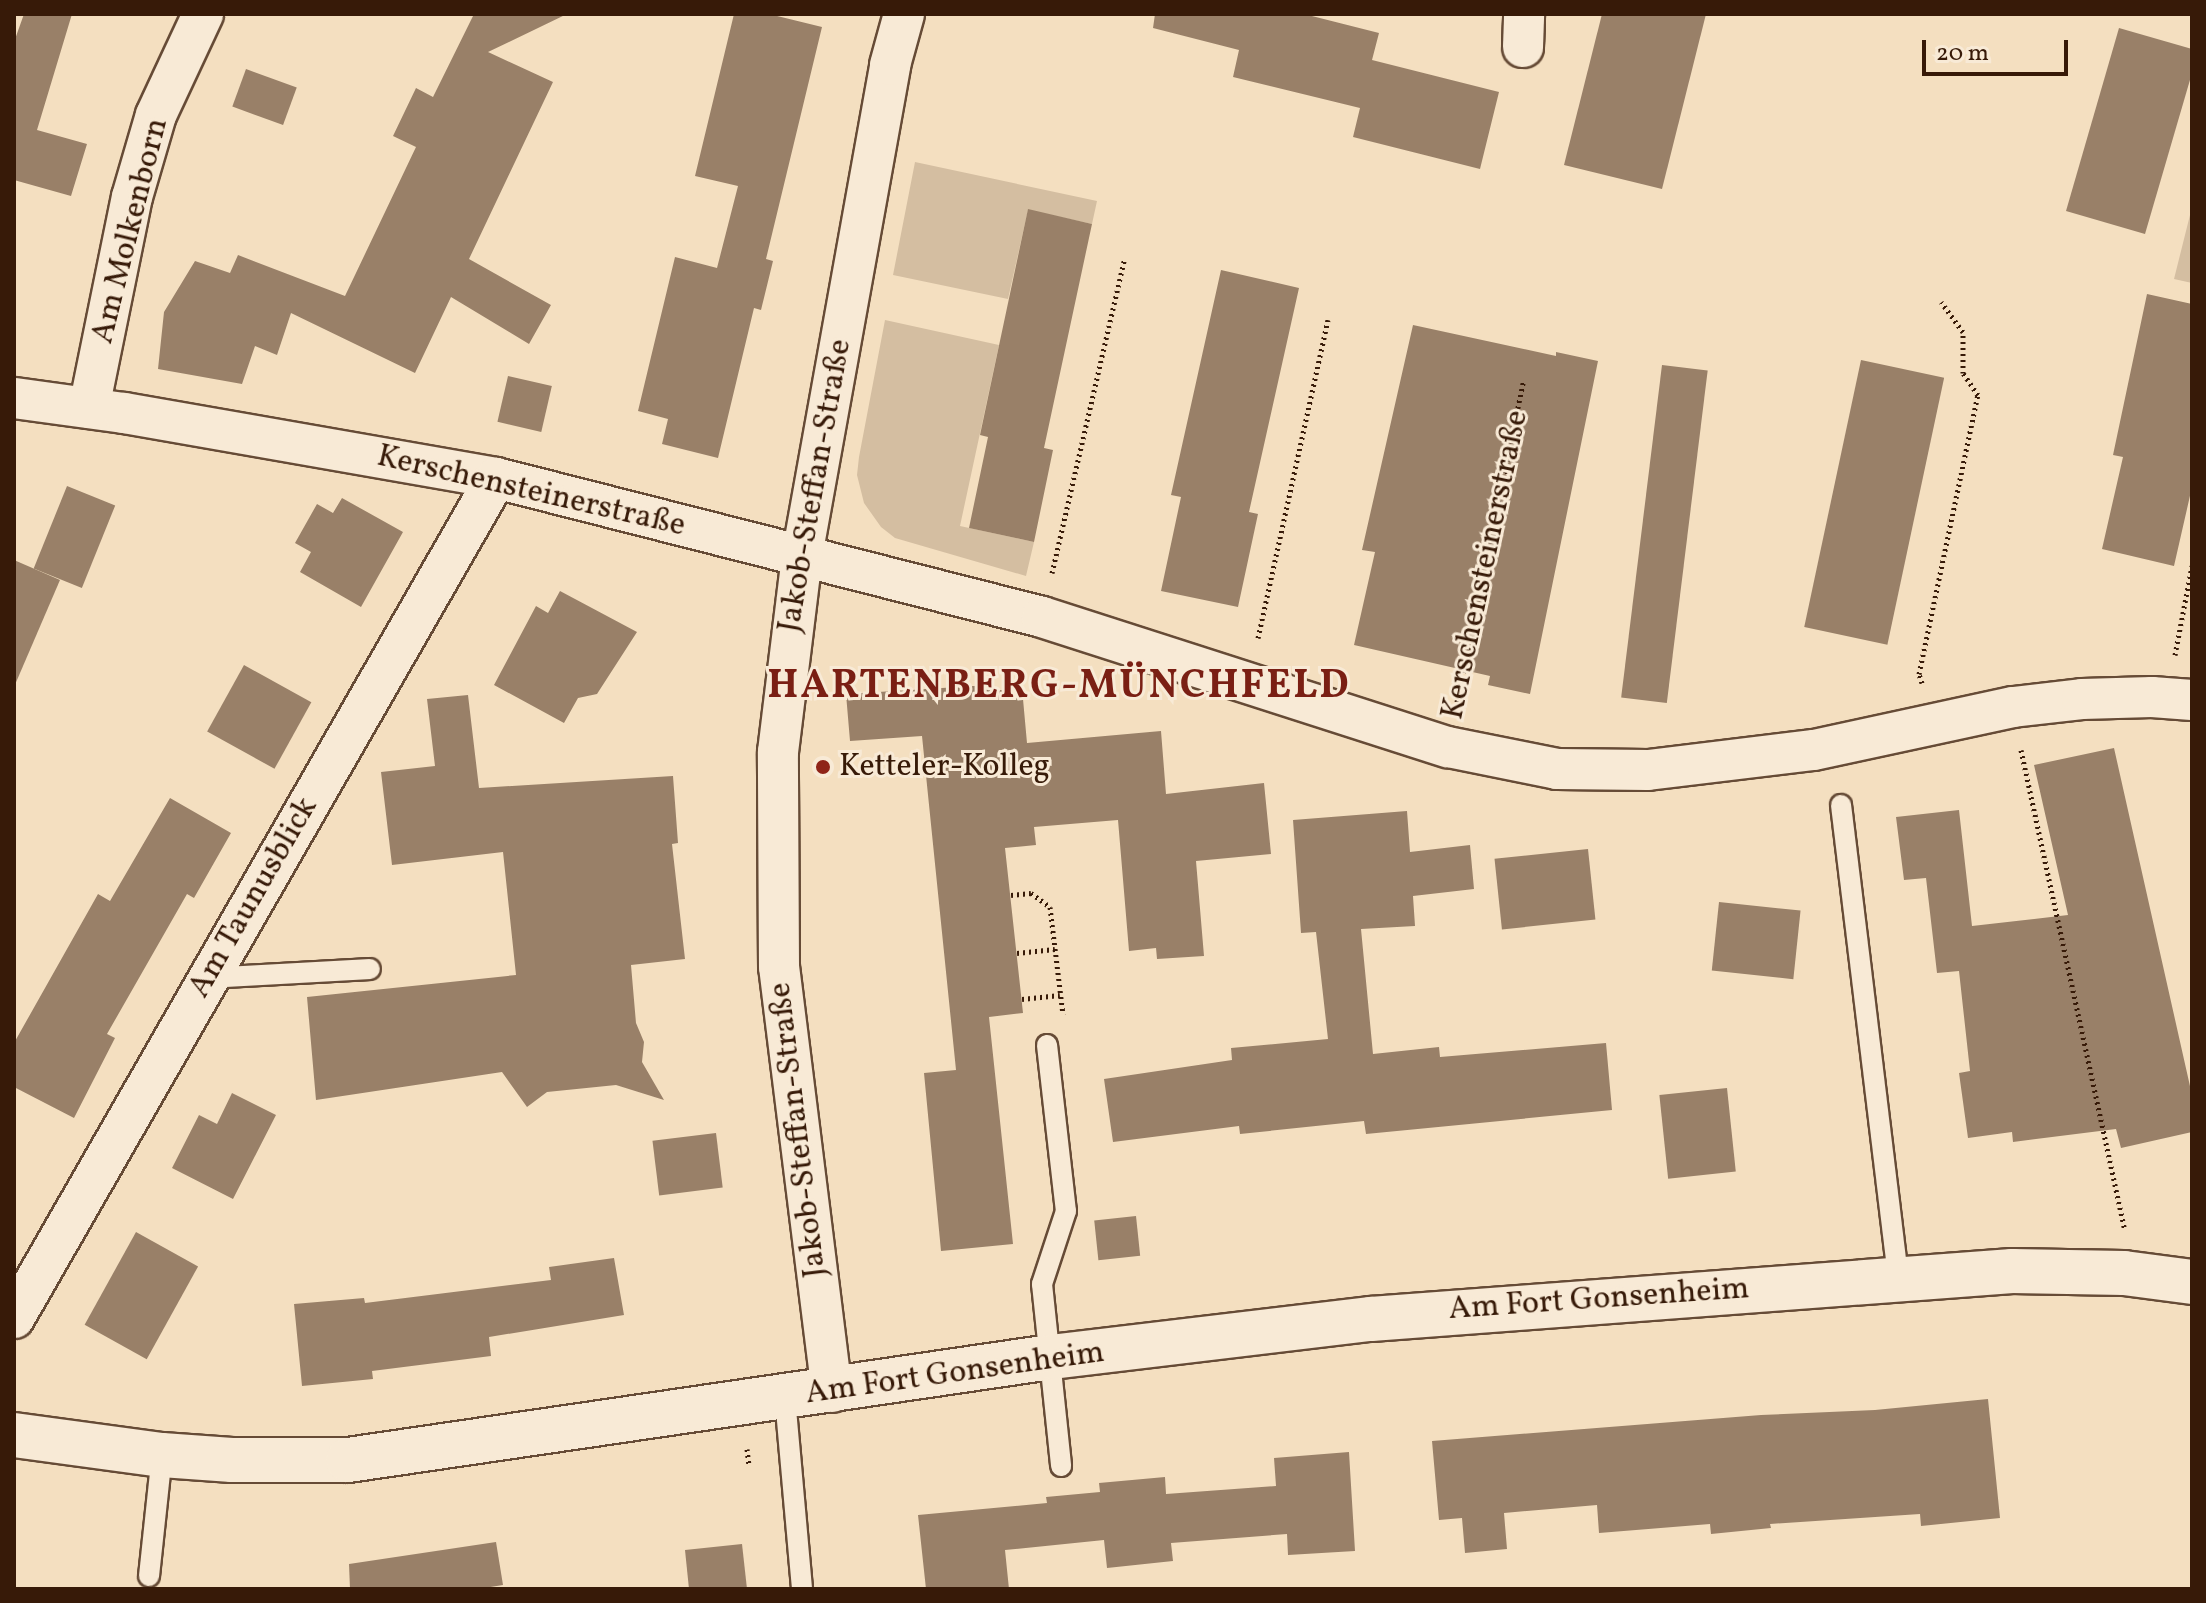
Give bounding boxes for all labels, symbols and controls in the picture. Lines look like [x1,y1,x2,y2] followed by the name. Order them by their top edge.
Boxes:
[1926,24,2072,74] scale bar
[1936,37,1989,71] text: 20 m
[84,114,178,348] street label: Am Molkenborn
[771,336,861,636] street label: Jakob-Steffan-Straße
[1434,407,1538,723] street label: Kerschensteinerstraße
[373,438,689,546] street label: Kerschensteinerstraße
[767,663,1351,711] district label: HARTENBERG-MÜNCHFELD
[839,748,1050,786] place label: Ketteler-Kolleg
[814,758,832,776] marker: Ketteler-Kolleg
[181,790,327,1006] street label: Am Taunusblick
[762,980,836,1280] street label: Jakob-Steffan-Straße
[1447,1270,1751,1330] street label: Am Fort Gonsenheim
[803,1334,1107,1414] street label: Am Fort Gonsenheim

